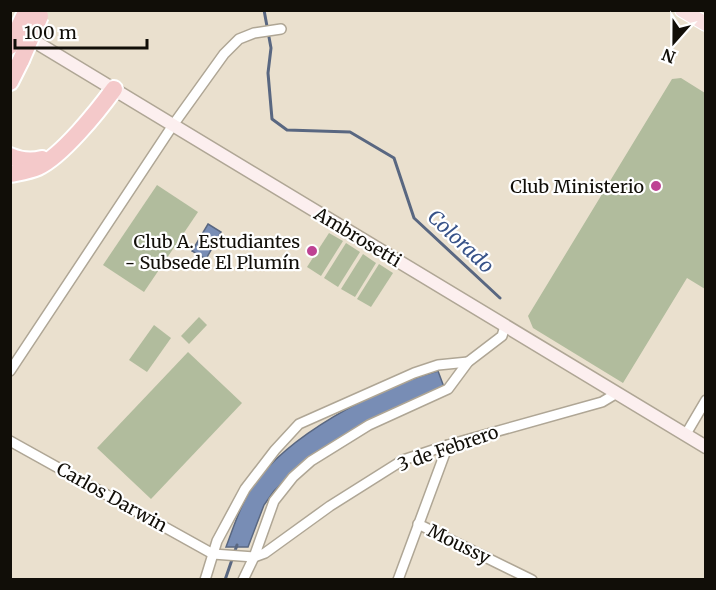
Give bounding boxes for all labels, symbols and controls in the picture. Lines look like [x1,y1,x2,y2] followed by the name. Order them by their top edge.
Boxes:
[15,12,147,50] scale bar
[644,12,704,72] north arrow
[24,21,77,44] text: 100 m
[659,44,678,68] text: N
[510,175,644,198] place label: Club Ministerio
[649,179,663,193] marker: Club Ministerio
[309,201,406,272] street label: Ambrosetti
[423,204,499,278] water label: Colorado
[125,230,300,274] place label: Club A. Estudiantes - Subsede El Plumín
[305,244,319,258] marker: Club A. Estudiantes - Subsede El Plumín
[395,420,501,476] street label: 3 de Febrero
[53,457,172,537] street label: Carlos Darwin
[424,519,495,569] street label: Moussy

